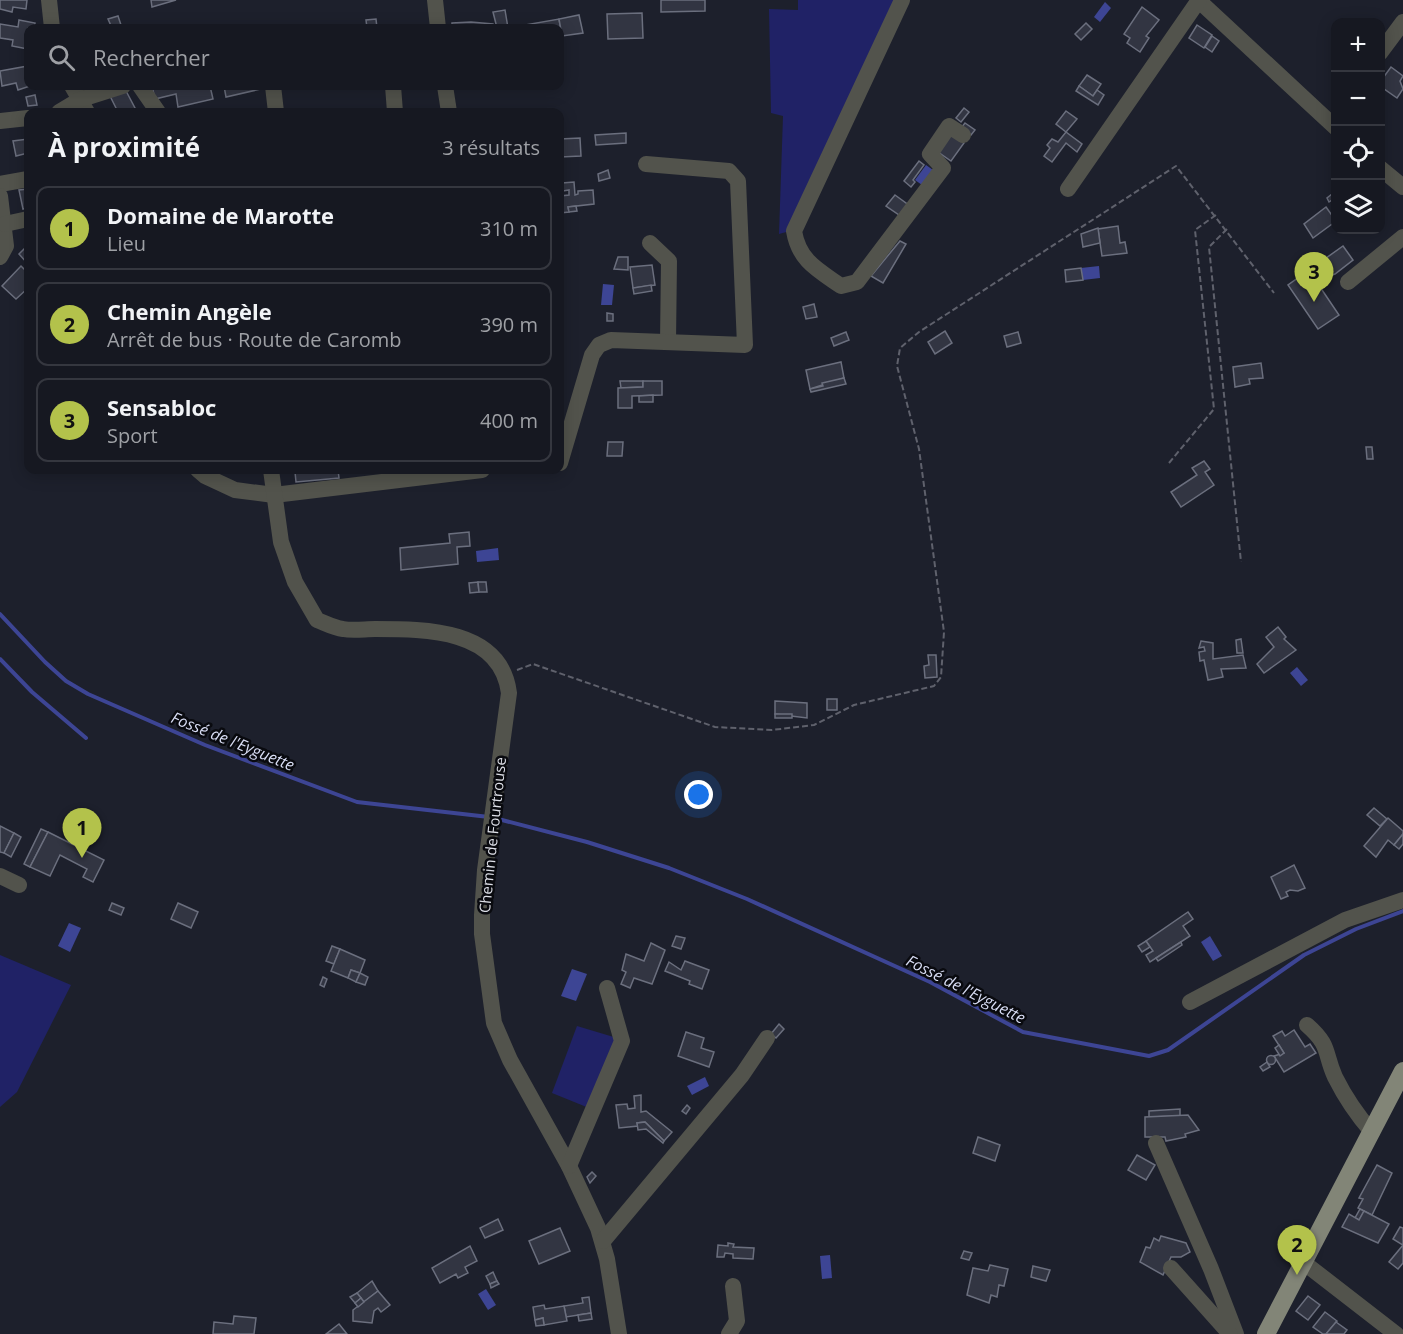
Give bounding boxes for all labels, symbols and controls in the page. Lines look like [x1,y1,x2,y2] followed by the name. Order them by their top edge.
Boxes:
[1331,18,1385,234] map controls
[1331,18,1385,72] button: +
[24,24,564,90] search box
[45,41,78,74] icon: search
[93,42,210,72] text: Rechercher
[1331,72,1385,126] button: −
[1331,126,1385,180] button: locate
[48,129,200,165] text: À proximité
[442,134,540,161] text: 3 résultats
[1331,180,1385,234] button: layers
[107,200,334,230] text: Domaine de Marotte
[64,215,75,242] text: 1
[480,215,538,242] text: 310 m
[107,230,146,257] text: Lieu
[1294,252,1334,302] pin: 3
[107,296,272,326] text: Chemin Angèle
[64,311,75,338] text: 2
[480,311,538,338] text: 390 m
[107,326,401,353] text: Arrêt de bus · Route de Caromb
[107,392,216,422] text: Sensabloc
[64,407,75,434] text: 3
[480,407,538,434] text: 400 m
[107,422,158,449] text: Sport
[168,706,298,776] water label: Fossé de l'Eyguette
[474,756,510,914] street label: Chemin de Fourtrouse
[684,780,713,809] your location
[62,808,101,858] pin: 1
[903,949,1029,1029] water label: Fossé de l'Eyguette
[1278,1226,1316,1275] pin: 2

